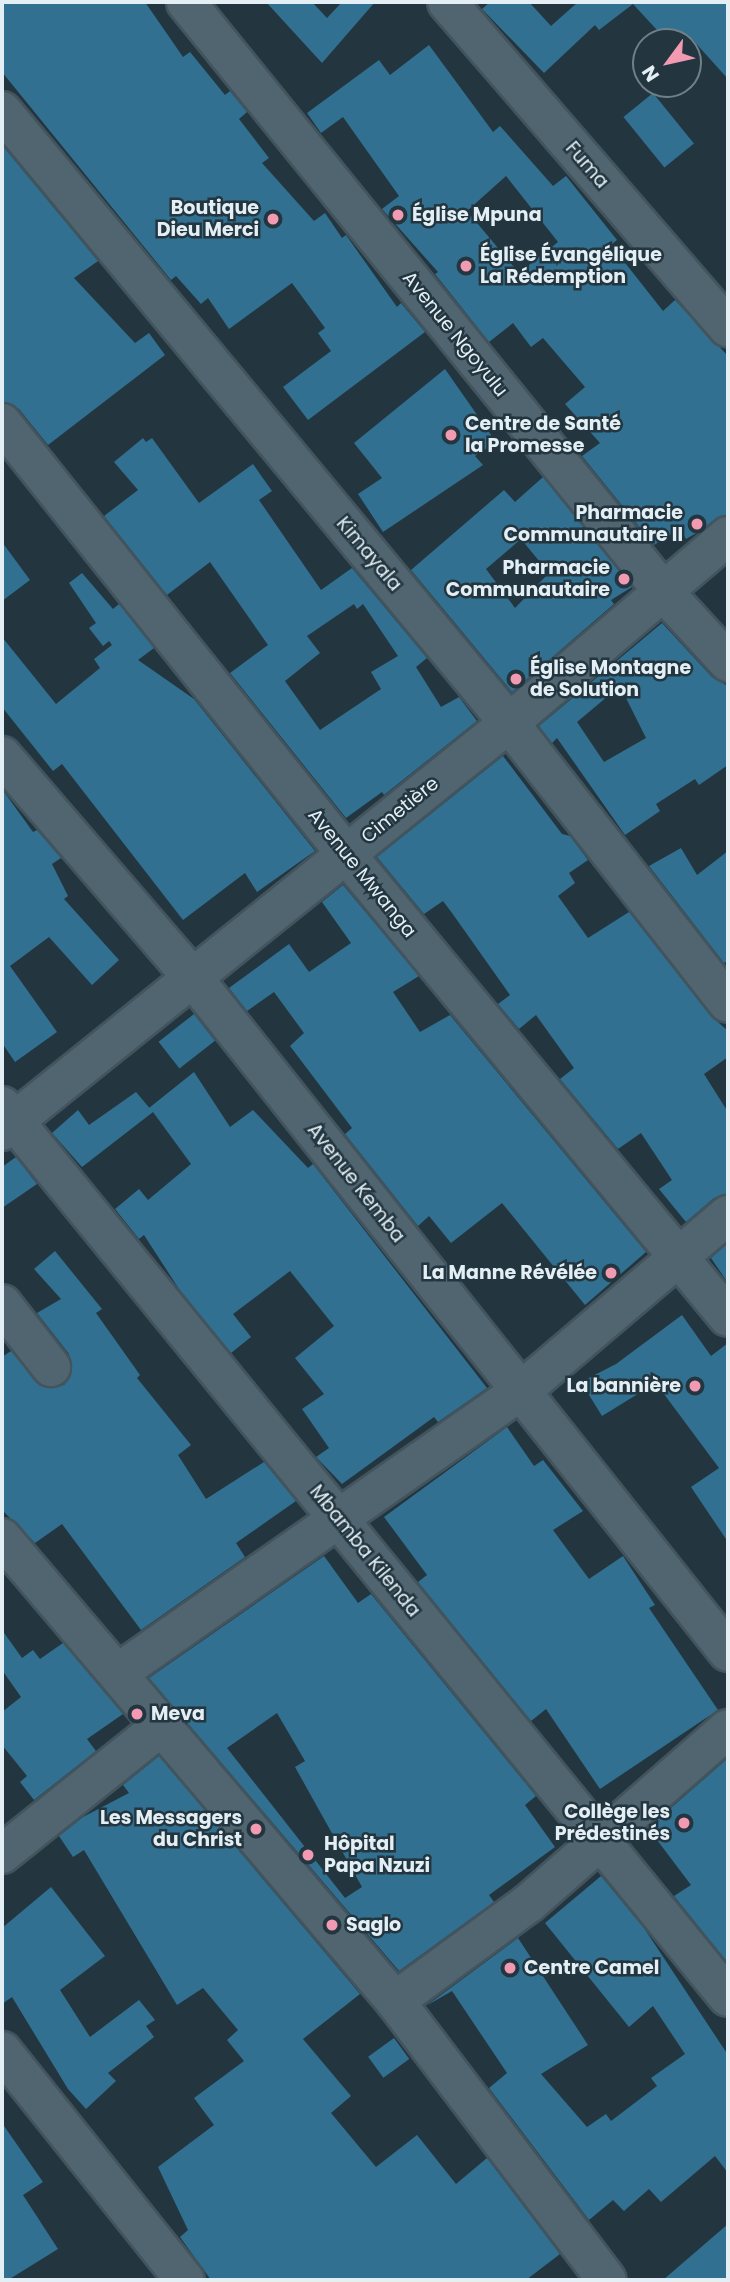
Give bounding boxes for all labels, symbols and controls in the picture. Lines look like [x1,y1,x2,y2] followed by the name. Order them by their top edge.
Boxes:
[632,28,702,98] north arrow
[635,60,666,87] text: N
[561,137,613,193] street label: Fuma
[157,197,259,241] place label: Boutique Dieu Merci
[412,204,542,226] place label: Église Mpuna
[390,207,406,223] marker: Église Mpuna
[265,211,281,227] marker: Boutique Dieu Merci
[480,244,662,288] place label: Église Évangélique La Rédemption
[458,258,474,274] marker: Église Évangélique La Rédemption
[398,267,512,401] street label: Avenue Ngoyulu
[465,413,621,457] place label: Centre de Santé la Promesse
[443,427,459,443] marker: Centre de Santé la Promesse
[504,502,683,546] place label: Pharmacie Communautaire II
[331,512,407,596] street label: Kimayala
[689,516,705,532] marker: Pharmacie Communautaire II
[446,557,610,601] place label: Pharmacie Communautaire
[616,571,632,587] marker: Pharmacie Communautaire
[530,657,691,701] place label: Église Montagne de Solution
[508,671,524,687] marker: Église Montagne de Solution
[357,772,443,848] street label: Cimetière
[303,804,421,942] street label: Avenue Mwanga
[302,1119,410,1247] street label: Avenue Kemba
[423,1262,597,1284] place label: La Manne Révélée
[603,1265,619,1281] marker: La Manne Révélée
[566,1375,681,1397] place label: La bannière
[687,1378,703,1394] marker: La bannière
[305,1481,425,1621] street label: Mbamba Kilenda
[151,1703,205,1725] place label: Meva
[129,1706,145,1722] marker: Meva
[555,1801,670,1845] place label: Collège les Prédestinés
[100,1807,242,1851] place label: Les Messagers du Christ
[676,1815,692,1831] marker: Collège les Prédestinés
[248,1821,264,1837] marker: Les Messagers du Christ
[324,1833,430,1877] place label: Hôpital Papa Nzuzi
[298,1845,318,1865] marker: Hôpital Papa Nzuzi
[346,1914,401,1936] place label: Saglo
[324,1917,340,1933] marker: Saglo
[524,1957,659,1979] place label: Centre Camel
[502,1960,518,1976] marker: Centre Camel

